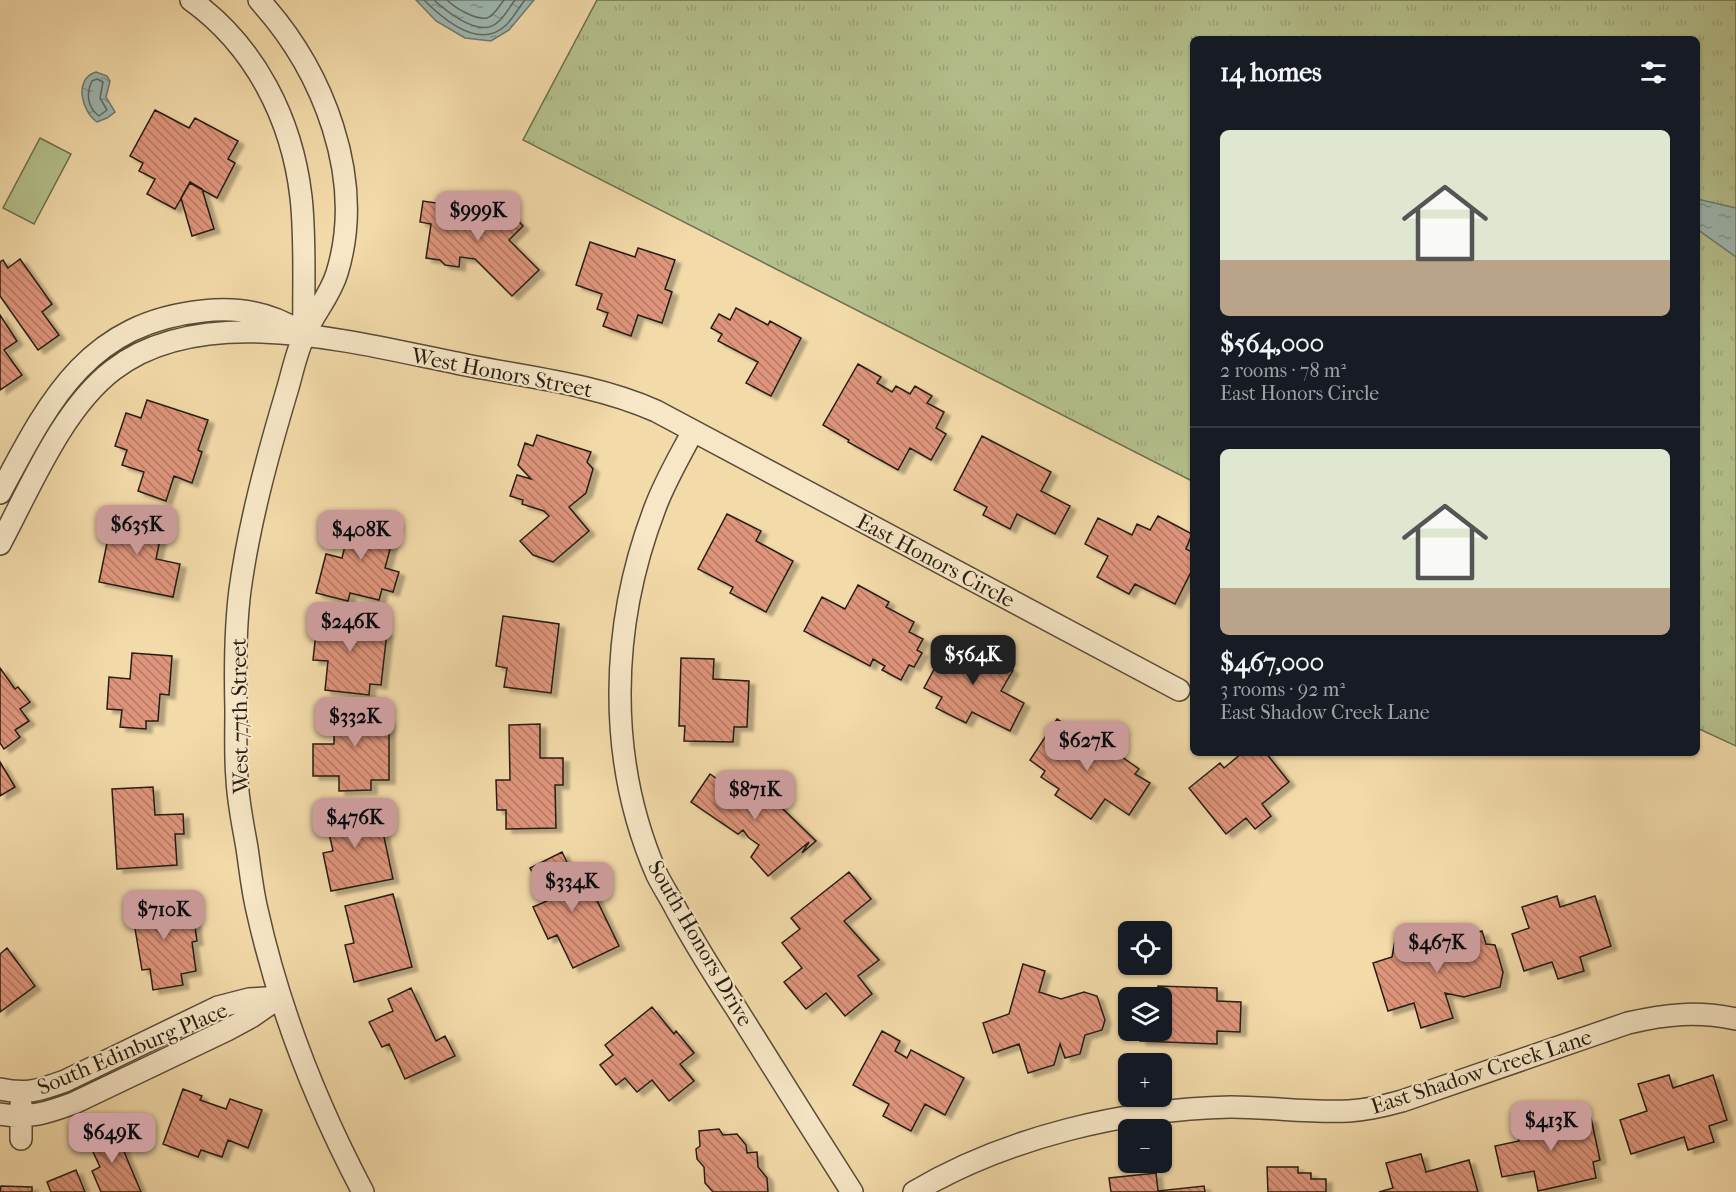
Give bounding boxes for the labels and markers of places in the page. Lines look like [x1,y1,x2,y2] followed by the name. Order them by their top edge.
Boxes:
[436,191,520,242] pin: $999K
[95,505,179,556] pin: $635K
[319,510,403,561] pin: $408K
[308,602,392,653] pin: $246K
[931,635,1015,686] pin: $564K
[313,697,397,748] pin: $332K
[1045,721,1129,772] pin: $627K
[713,770,797,821] pin: $871K
[313,798,397,849] pin: $476K
[530,862,614,913] pin: $334K
[122,890,206,941] pin: $710K
[1395,923,1479,974] pin: $467K
[1509,1101,1593,1152] pin: $413K
[70,1113,154,1164] pin: $649K

